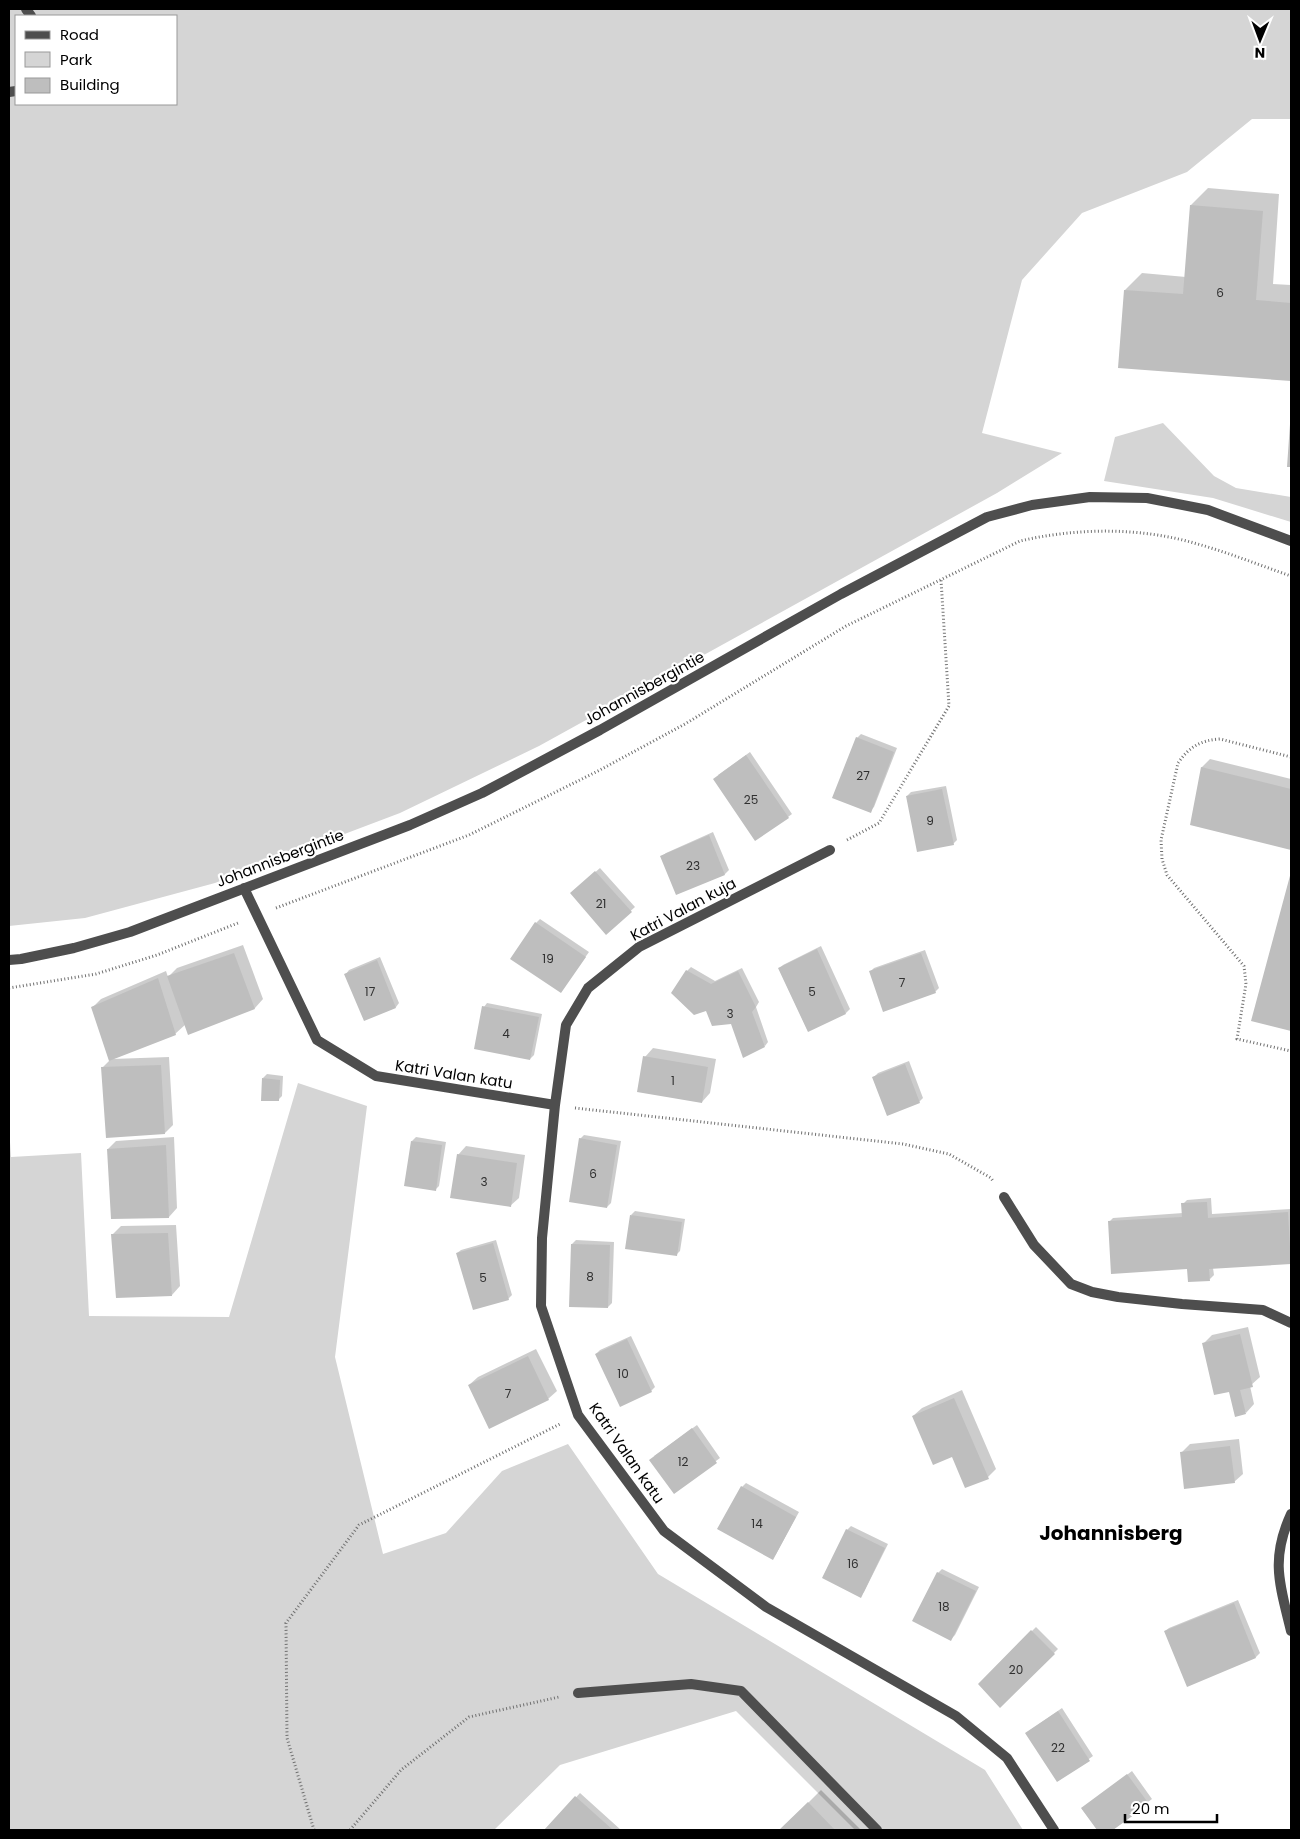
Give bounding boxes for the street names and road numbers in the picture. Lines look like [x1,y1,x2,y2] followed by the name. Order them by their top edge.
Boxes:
[580,646,708,730] street label: Johannisbergintie
[213,824,347,892] street label: Johannisbergintie
[627,872,739,946] street label: Katri Valan kuja
[394,1054,514,1094] street label: Katri Valan katu
[584,1398,670,1508] street label: Katri Valan katu

